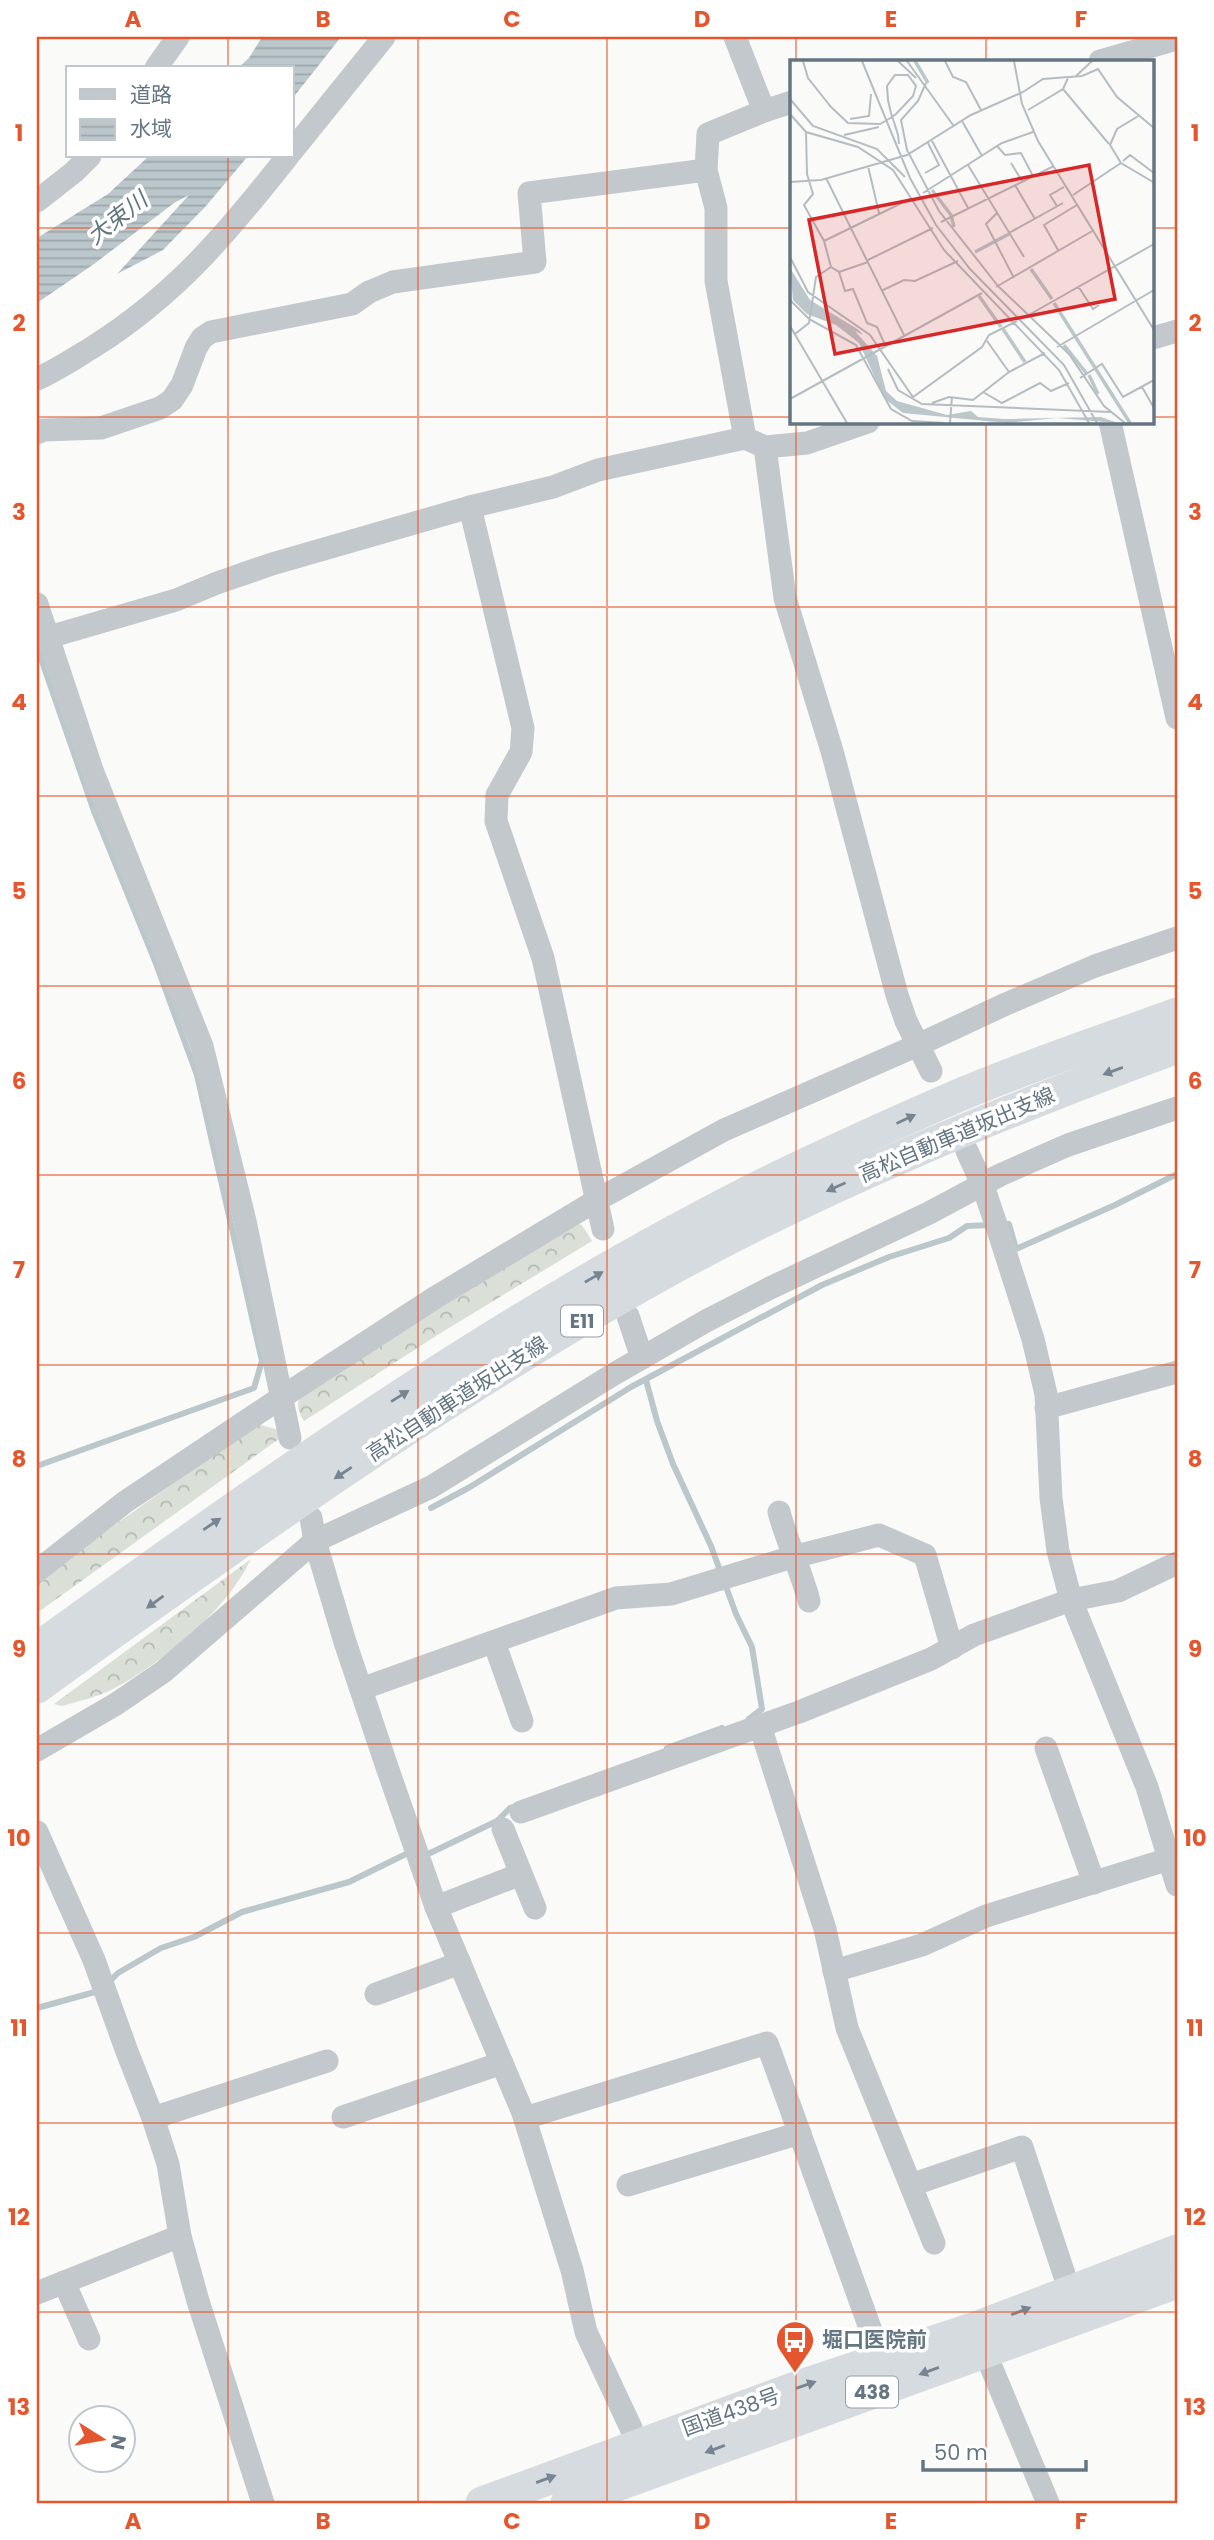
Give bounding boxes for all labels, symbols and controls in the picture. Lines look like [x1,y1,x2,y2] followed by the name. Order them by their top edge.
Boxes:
[125,3,142,35] text: A
[315,3,331,35] text: B
[503,3,521,35] text: C
[694,3,710,35] text: D
[885,3,897,35] text: E
[1075,3,1087,35] text: F
[790,60,1154,424] inset map
[66,66,294,158] legend
[130,80,172,109] text: 道路
[130,114,172,143] text: 水域
[15,117,23,149] text: 1
[1191,117,1199,149] text: 1
[80,182,156,252] water label: 大束川
[12,307,26,339] text: 2
[1188,307,1202,339] text: 2
[12,496,26,528] text: 3
[1188,496,1202,528] text: 3
[11,686,27,718] text: 4
[1187,686,1203,718] text: 4
[12,875,26,907] text: 5
[1188,875,1202,907] text: 5
[12,1065,26,1097] text: 6
[1188,1065,1202,1097] text: 6
[1103,1066,1124,1077] one-way arrow
[854,1080,1059,1189] street label: 高松自動車道坂出支線
[896,1113,916,1125] one-way arrow
[825,1182,846,1193] one-way arrow
[13,1254,25,1286] text: 7
[1189,1254,1201,1286] text: 7
[584,1271,603,1283] one-way arrow
[561,1306,603,1336] road number: E11
[361,1329,553,1468] street label: 高松自動車道坂出支線
[390,1389,409,1402] one-way arrow
[12,1443,26,1475] text: 8
[1188,1443,1202,1475] text: 8
[333,1466,352,1479] one-way arrow
[203,1517,221,1531] one-way arrow
[146,1595,164,1609] one-way arrow
[12,1633,26,1665] text: 9
[1188,1633,1202,1665] text: 9
[7,1822,31,1854] text: 10
[1183,1822,1207,1854] text: 10
[10,2012,28,2044] text: 11
[1186,2012,1204,2044] text: 11
[8,2201,30,2233] text: 12
[1184,2201,1206,2233] text: 12
[1011,2305,1032,2316] one-way arrow
[774,2319,816,2374] bus stop icon: 堀口医院前
[822,2325,927,2354] place label: 堀口医院前
[918,2366,939,2377] one-way arrow
[846,2376,898,2408] road number: 438
[796,2379,817,2390] one-way arrow
[678,2380,784,2443] street label: 国道438号
[8,2391,30,2423] text: 13
[1184,2391,1206,2423] text: 13
[66,2404,136,2474] north arrow
[923,2428,1086,2472] scale bar
[104,2433,133,2452] text: N
[934,2438,988,2467] text: 50 m
[704,2444,725,2455] one-way arrow
[536,2474,557,2485] one-way arrow
[125,2505,142,2537] text: A
[315,2505,331,2537] text: B
[503,2505,521,2537] text: C
[694,2505,710,2537] text: D
[885,2505,897,2537] text: E
[1075,2505,1087,2537] text: F

